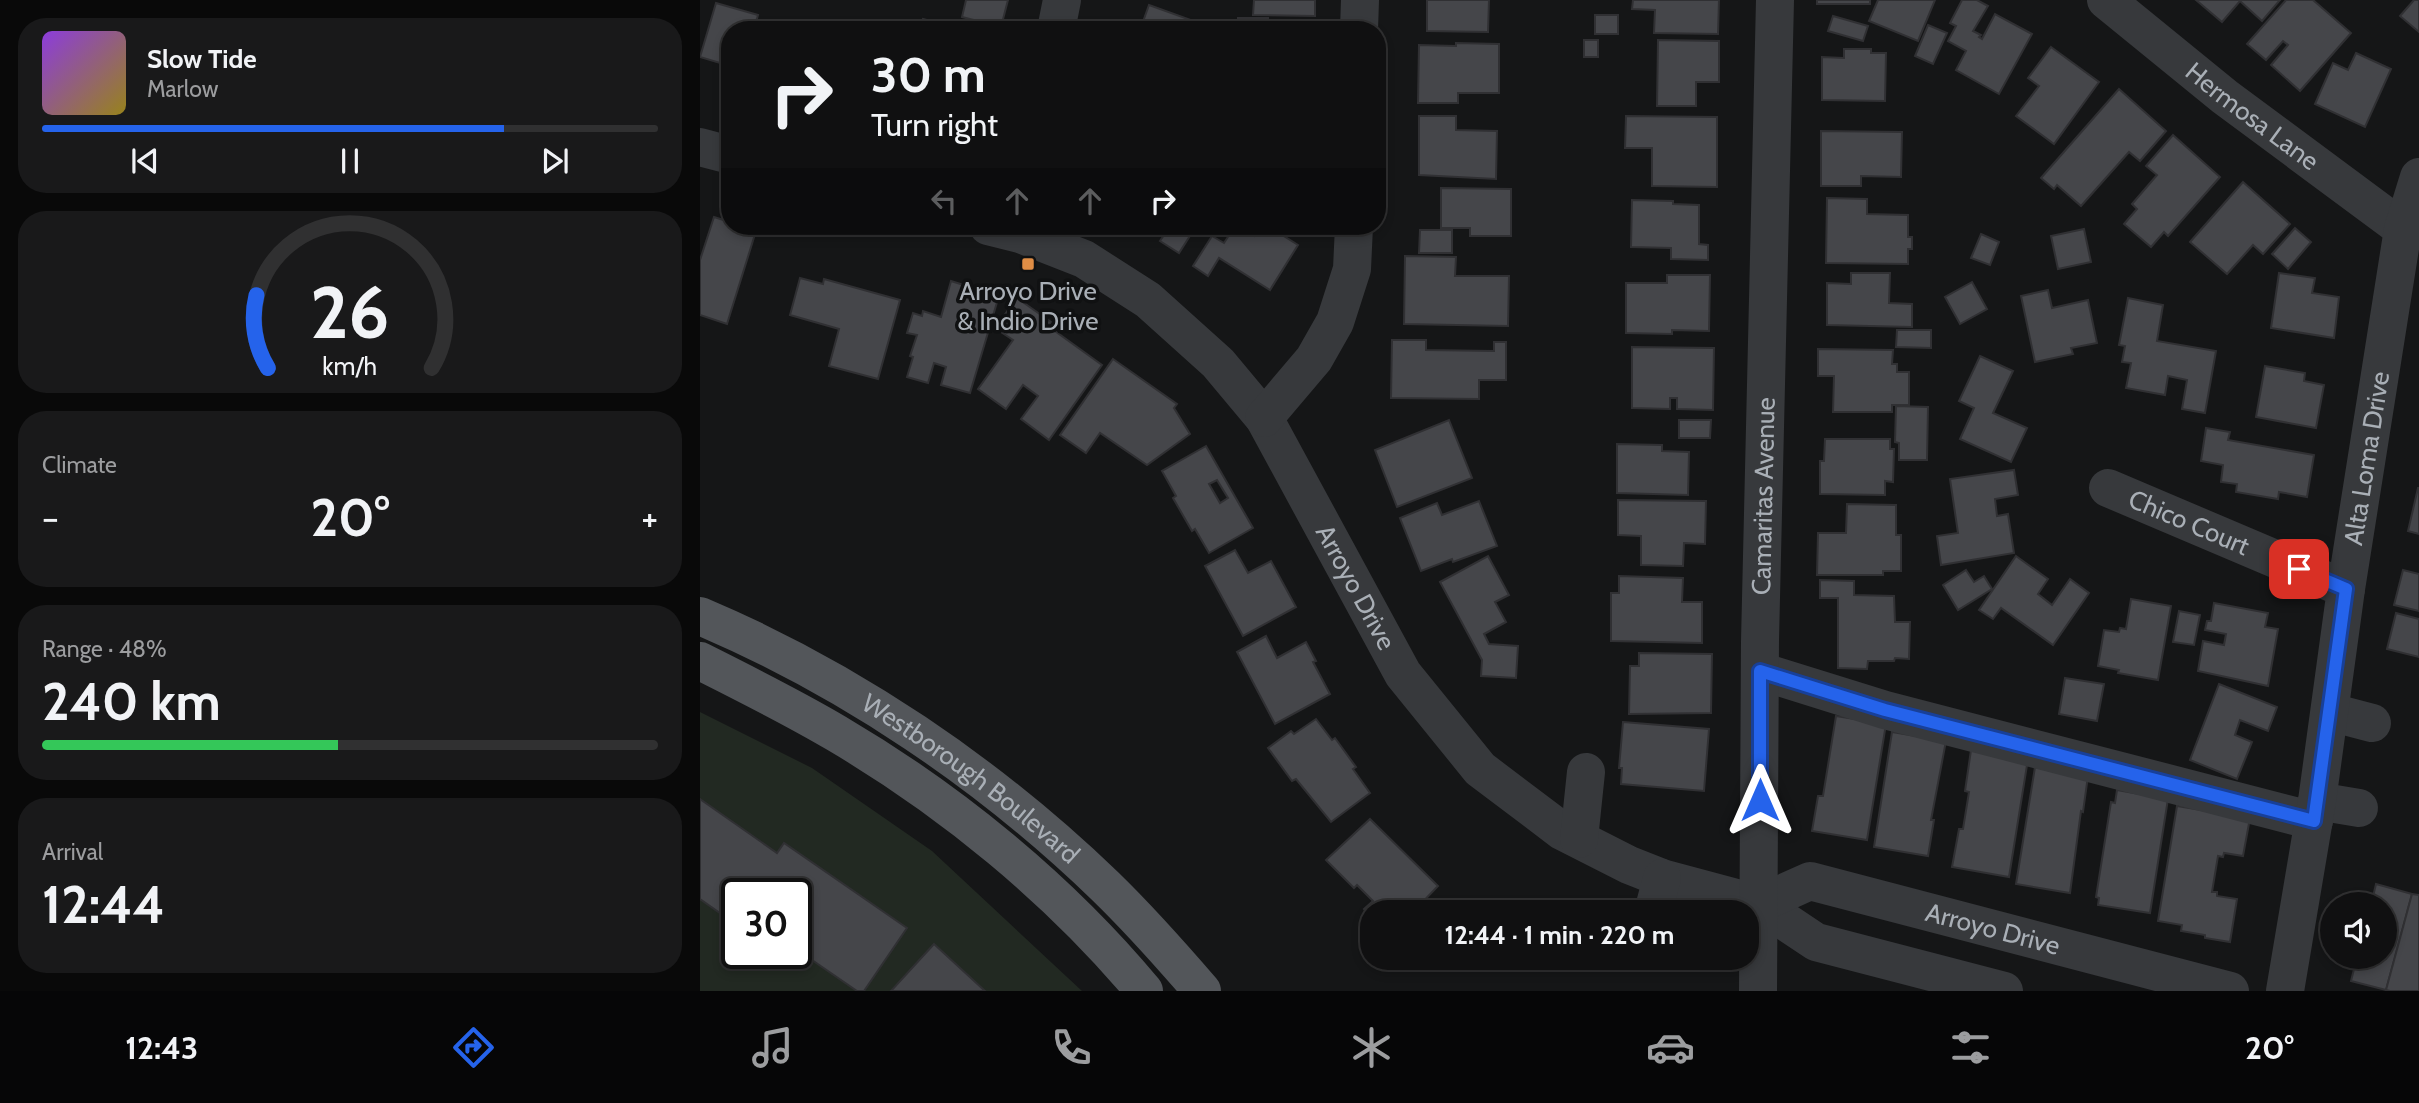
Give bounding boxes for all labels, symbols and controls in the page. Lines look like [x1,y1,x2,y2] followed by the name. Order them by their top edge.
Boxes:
[147,43,257,75] text: Slow Tide
[871,45,986,104] text: 30 m
[756,49,847,140] icon: right
[2179,55,2325,177] street label: Hermosa Lane
[147,75,218,103] text: Marlow
[871,105,998,144] text: Turn right
[126,142,164,180] icon: previous
[331,142,369,180] icon: pause
[536,142,574,180] icon: next
[925,182,963,220] icon: left
[998,182,1036,220] icon: ahead
[1071,182,1109,220] icon: ahead
[1144,182,1182,220] icon: right
[1020,256,1036,272] marker: Arroyo Drive & Indio Drive
[310,269,390,357] text: 26
[957,275,1099,337] place label: Arroyo Drive & Indio Drive
[323,351,377,381] text: km/h
[2337,369,2396,547] street label: Alta Loma Drive
[1745,397,1782,595] street label: Camaritas Avenue
[42,451,117,479] text: Climate
[2124,483,2254,562] street label: Chico Court
[310,486,390,549] text: 20°
[42,494,59,541] text: −
[641,494,658,541] text: +
[1309,519,1403,655] street label: Arroyo Drive
[2269,539,2329,599] pin
[2280,550,2318,588] icon: arrive
[42,635,167,663] text: Range · 48%
[42,670,221,733] text: 240 km
[856,687,1086,870] street label: Westborough Boulevard
[1723,763,1797,837] position arrow
[42,838,103,866] text: Arrival
[42,873,165,936] text: 12:44
[721,878,812,969] speed limit sign: 30
[2320,892,2397,969] map controls
[2320,892,2397,969] button: sound
[1922,896,2063,962] street label: Arroyo Drive
[1445,919,1674,951] text: 12:44 · 1 min · 220 m
[449,1023,498,1072] icon: directions
[748,1023,797,1072] icon: music
[1047,1023,1096,1072] icon: phone
[1347,1023,1396,1072] icon: climate
[1646,1023,1695,1072] icon: car
[1946,1023,1995,1072] icon: filters
[125,1028,198,1067] text: 12:43
[2245,1028,2294,1067] text: 20°

